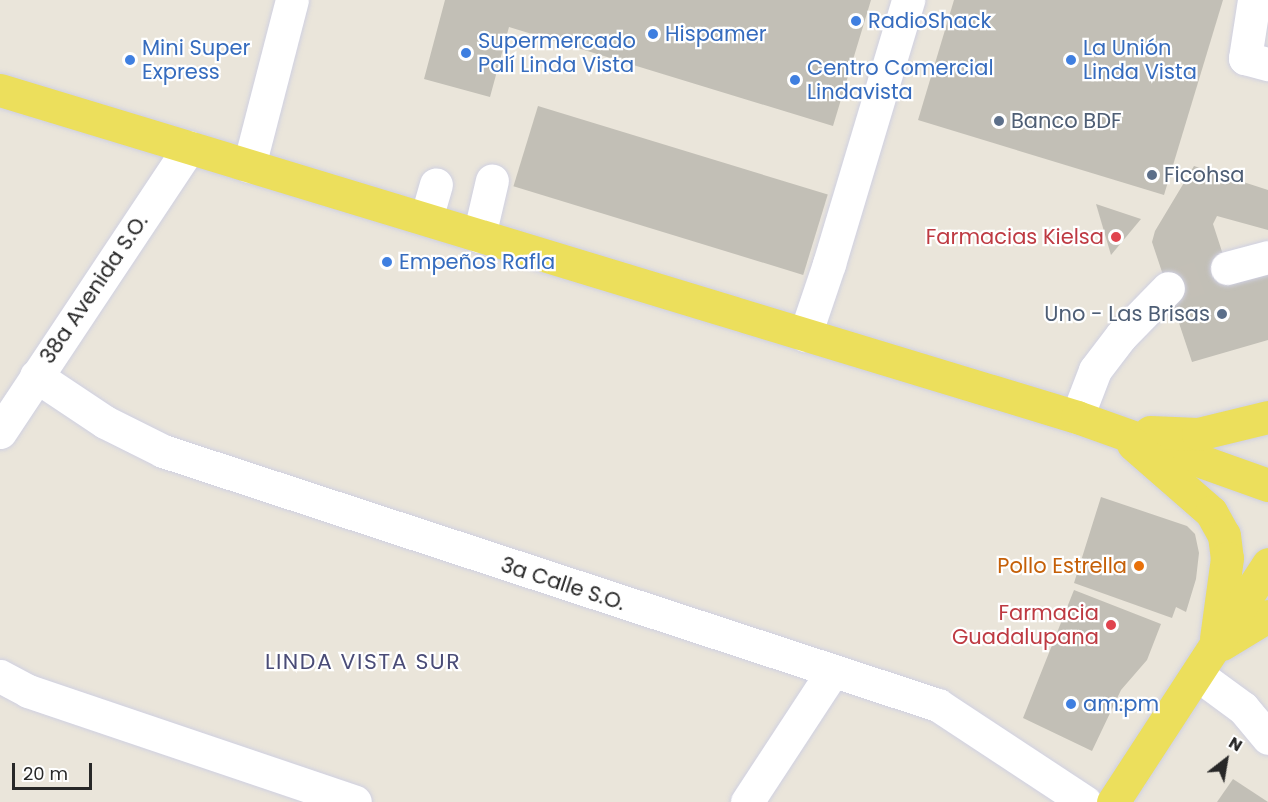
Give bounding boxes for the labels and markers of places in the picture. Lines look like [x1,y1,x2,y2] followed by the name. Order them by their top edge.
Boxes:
[868,8,991,34] place label: RadioShack
[849,14,863,28] marker: RadioShack
[665,21,767,47] place label: Hispamer
[646,27,660,41] marker: Hispamer
[478,28,636,78] place label: Supermercado Palí Linda Vista
[142,35,250,85] place label: Mini Super Express
[1083,35,1197,85] place label: La Unión Linda Vista
[459,46,473,60] marker: Supermercado Palí Linda Vista
[123,53,137,67] marker: Mini Super Express
[1064,53,1078,67] marker: La Unión Linda Vista
[807,55,994,105] place label: Centro Comercial Lindavista
[788,73,802,87] marker: Centro Comercial Lindavista
[1011,108,1122,134] place label: Banco BDF
[992,114,1006,128] marker: Banco BDF
[1164,162,1245,188] place label: Ficohsa
[1145,168,1159,182] marker: Ficohsa
[926,224,1104,250] place label: Farmacias Kielsa
[1109,230,1123,244] marker: Farmacias Kielsa
[399,249,555,275] place label: Empeños Rafla
[380,255,394,269] marker: Empeños Rafla
[1044,301,1210,327] place label: Uno - Las Brisas
[1215,307,1229,321] marker: Uno - Las Brisas
[997,553,1127,579] place label: Pollo Estrella
[1132,559,1146,573] marker: Pollo Estrella
[952,600,1099,650] place label: Farmacia Guadalupana
[1104,618,1118,632] marker: Farmacia Guadalupana
[1083,691,1159,717] place label: am:pm
[1064,697,1078,711] marker: am:pm

